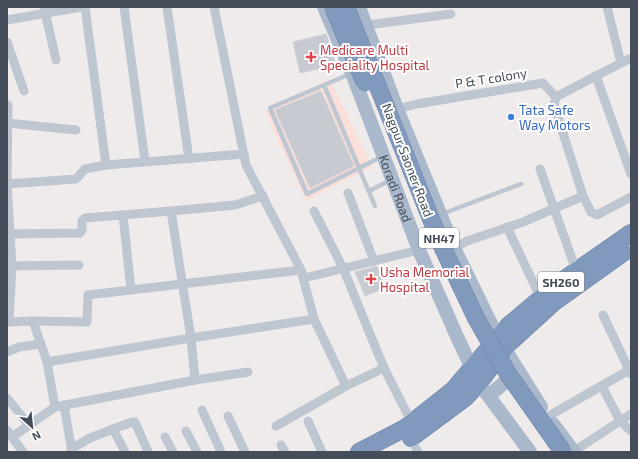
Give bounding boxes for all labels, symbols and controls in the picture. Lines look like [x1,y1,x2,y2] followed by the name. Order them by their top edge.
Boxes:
[320,42,430,73] place label: Medicare Multi Speciality Hospital
[305,51,317,63] marker: Medicare Multi Speciality Hospital
[454,64,528,92] street label: P & T colony
[379,101,437,219] street label: Nagpur Saoner Road
[519,102,591,133] place label: Tata Safe Way Motors
[506,112,516,122] marker: Tata Safe Way Motors
[376,152,416,224] street label: Koradi Road
[419,228,459,248] road number: NH47
[380,264,470,295] place label: Usha Memorial Hospital
[538,272,584,292] road number: SH260
[365,273,377,285] marker: Usha Memorial Hospital
[12,407,52,447] north arrow
[30,429,43,444] text: N

